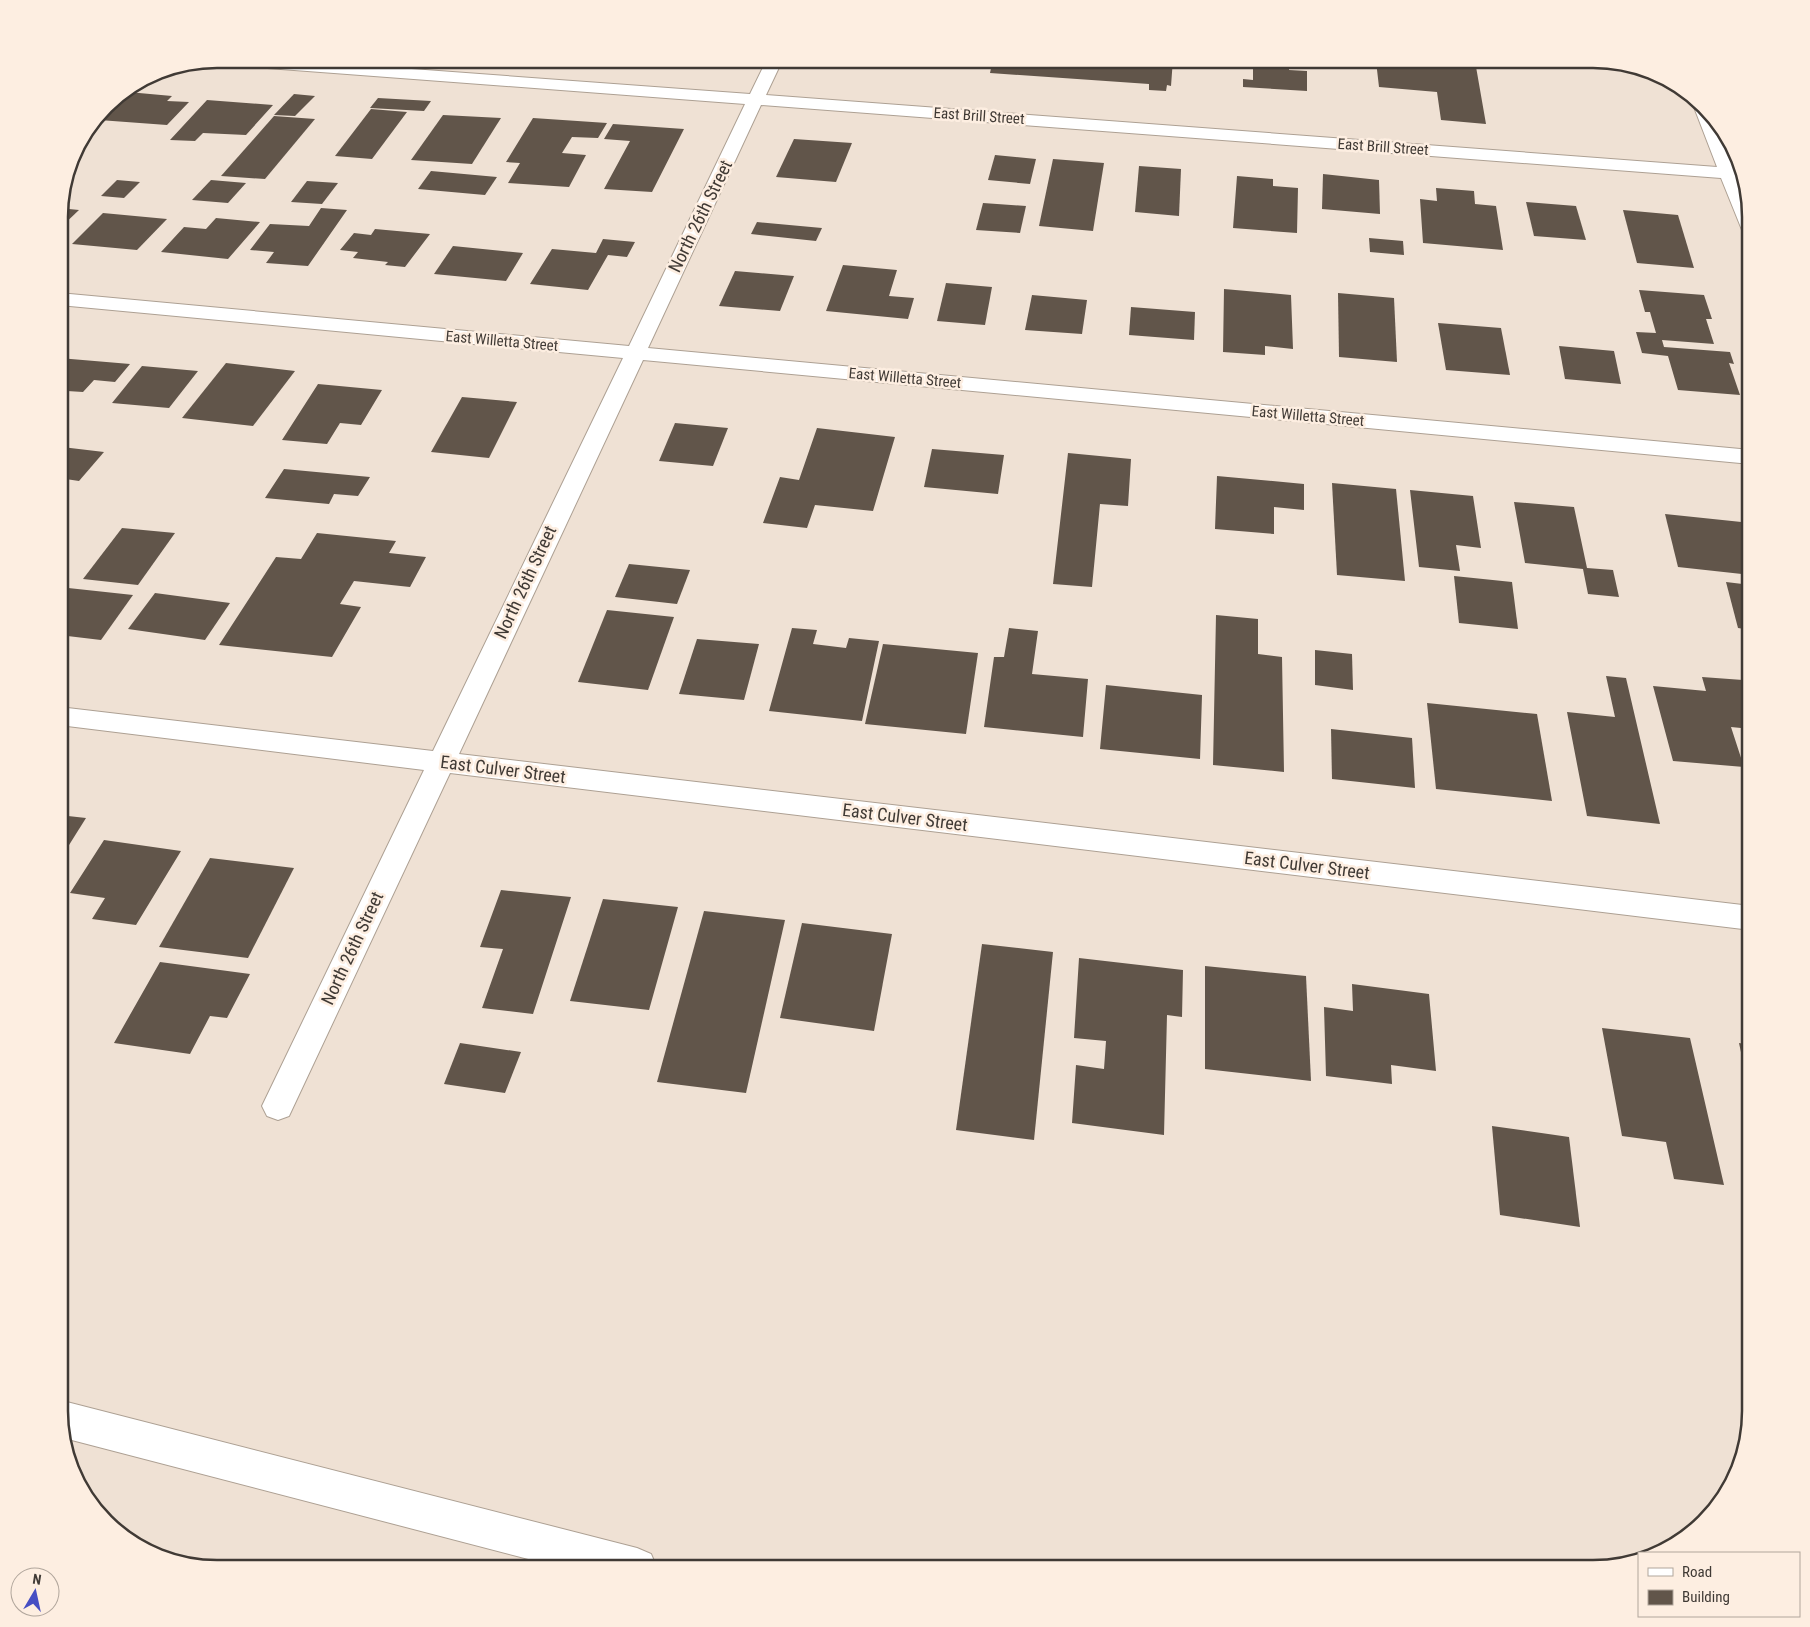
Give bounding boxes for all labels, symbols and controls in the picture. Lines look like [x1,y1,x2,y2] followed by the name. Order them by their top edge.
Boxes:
[933,104,1025,128] street label: East Brill Street
[1337,135,1429,159] street label: East Brill Street
[664,156,736,276] street label: North 26th Street
[445,327,559,355] street label: East Willetta Street
[848,364,962,392] street label: East Willetta Street
[1251,402,1365,430] street label: East Willetta Street
[490,522,560,642] street label: North 26th Street
[439,751,567,787] street label: East Culver Street
[841,799,969,835] street label: East Culver Street
[1243,847,1371,883] street label: East Culver Street
[317,888,387,1008] street label: North 26th Street
[1638,1552,1800,1617] legend
[1682,1563,1712,1581] text: Road
[10,1567,60,1617] north arrow
[32,1571,43,1588] text: N
[1682,1588,1730,1606] text: Building

